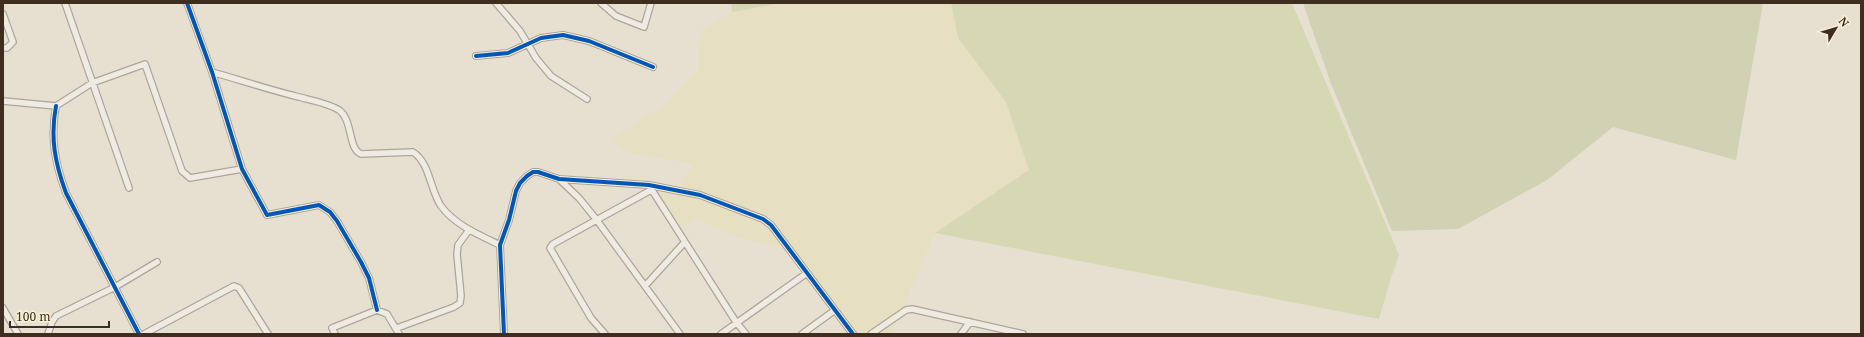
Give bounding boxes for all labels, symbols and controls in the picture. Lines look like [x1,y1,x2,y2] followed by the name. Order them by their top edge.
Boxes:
[1816,8,1856,48] north arrow
[1836,14,1853,30] text: N
[10,303,109,329] scale bar
[16,308,51,325] text: 100 m

